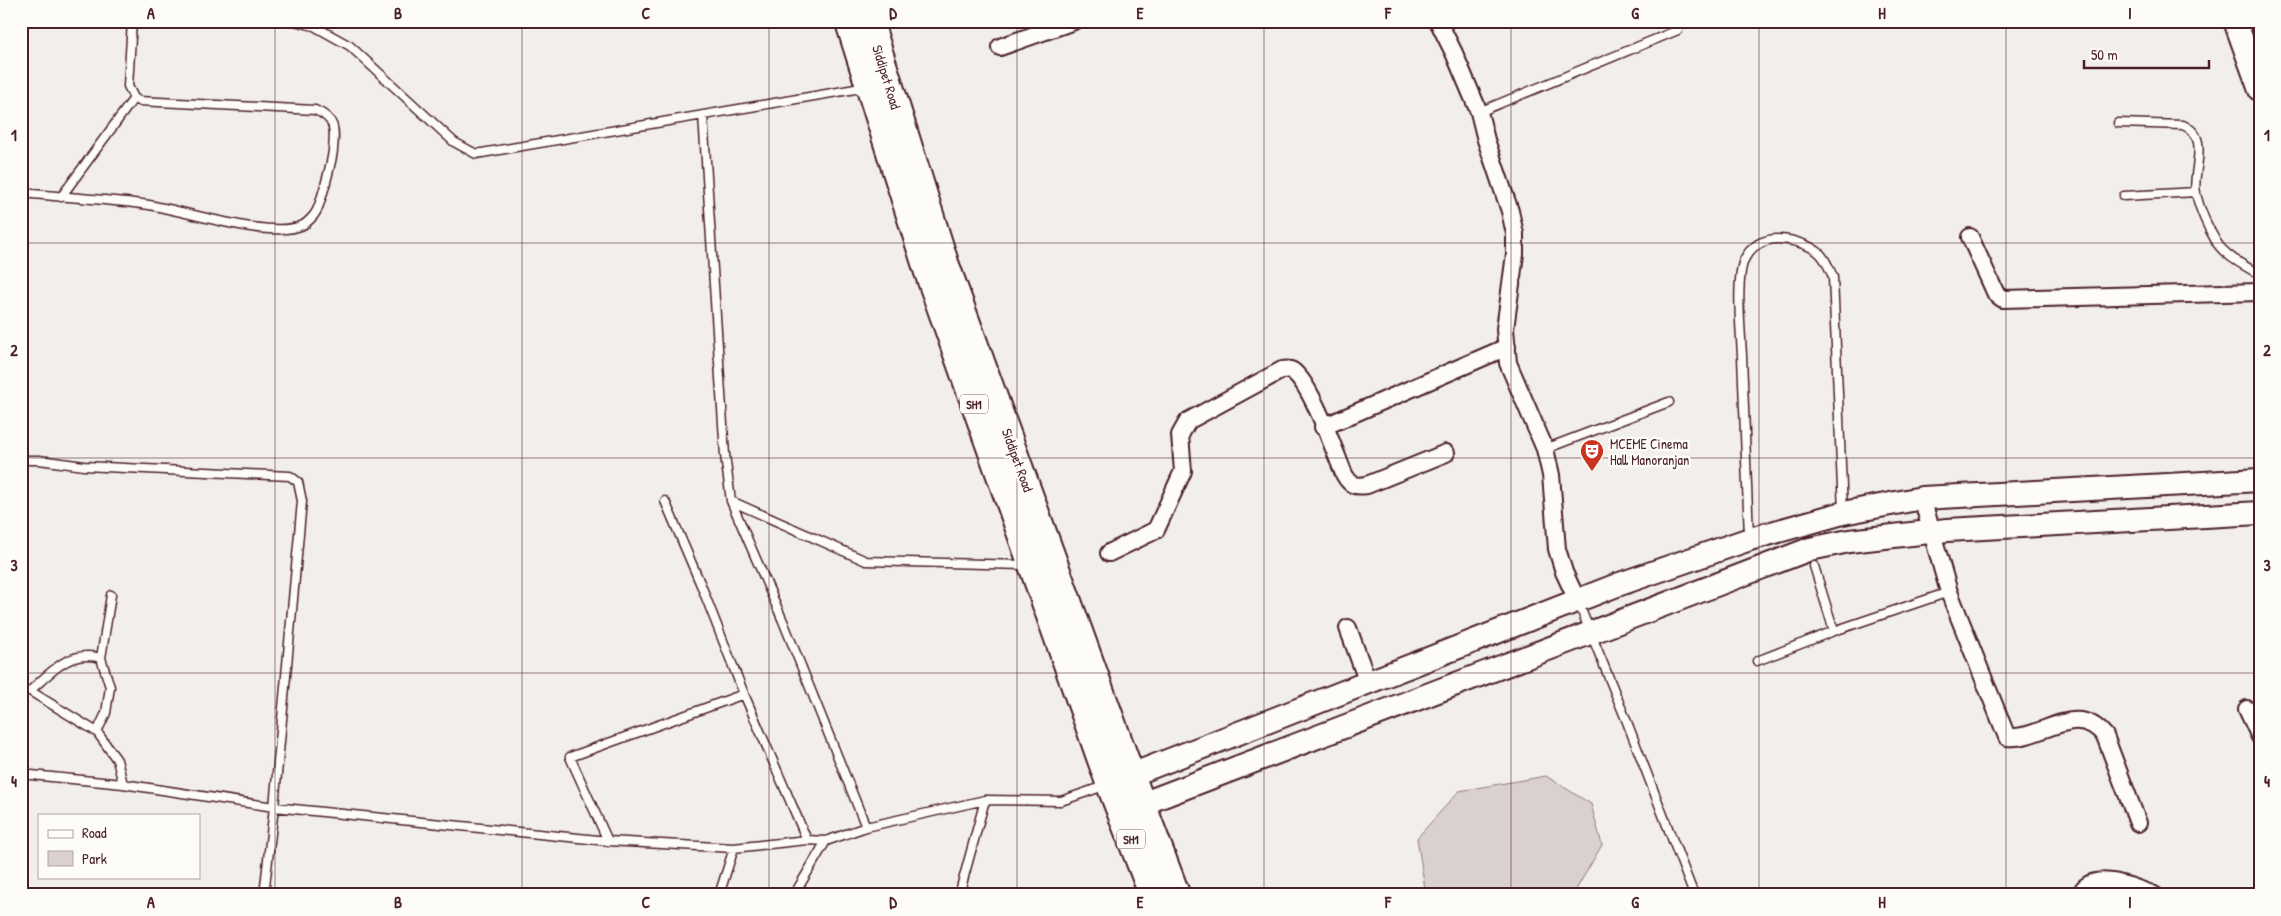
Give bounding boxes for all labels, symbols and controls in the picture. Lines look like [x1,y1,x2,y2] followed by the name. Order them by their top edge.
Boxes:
[147,2,155,24] text: A
[394,2,402,24] text: B
[642,2,651,24] text: C
[889,2,897,24] text: D
[1136,2,1144,24] text: E
[1384,2,1392,24] text: F
[1631,2,1639,24] text: G
[1878,2,1886,24] text: H
[2128,2,2132,24] text: I
[2084,38,2208,70] scale bar
[867,43,906,112] street label: Siddipet Road
[2091,44,2118,65] text: 50 m
[11,124,17,146] text: 1
[2264,124,2270,146] text: 1
[10,339,18,361] text: 2
[2263,339,2271,361] text: 2
[960,394,988,414] road number: SH1
[997,426,1038,495] street label: Siddipet Road
[1610,434,1689,470] place label: MCEME Cinema Hall Manoranjan
[1579,438,1605,472] theatre icon: MCEME Cinema Hall Manoranjan
[10,554,18,576] text: 3
[2263,554,2271,576] text: 3
[11,770,17,792] text: 4
[2264,770,2270,792] text: 4
[38,814,200,878] legend
[82,822,107,843] text: Road
[1117,830,1145,849] road number: SH1
[82,848,107,869] text: Park
[147,891,155,913] text: A
[394,891,402,913] text: B
[642,891,651,913] text: C
[889,891,897,913] text: D
[1136,891,1144,913] text: E
[1384,891,1392,913] text: F
[1631,891,1639,913] text: G
[1878,891,1886,913] text: H
[2128,891,2132,913] text: I

